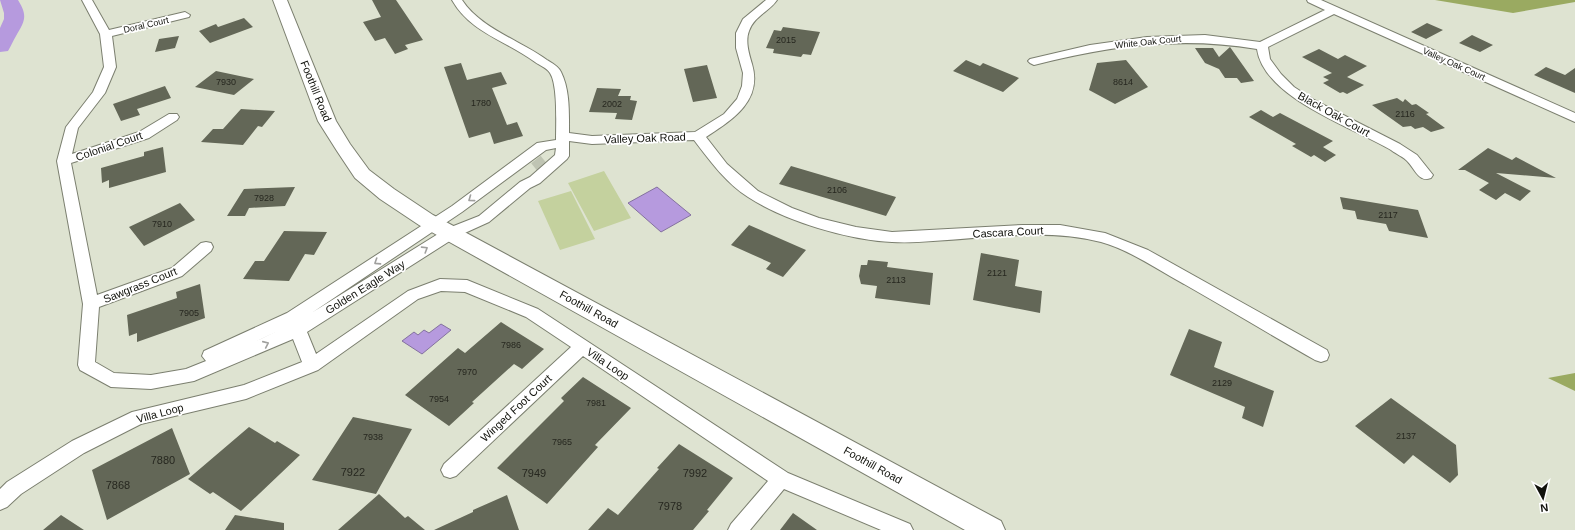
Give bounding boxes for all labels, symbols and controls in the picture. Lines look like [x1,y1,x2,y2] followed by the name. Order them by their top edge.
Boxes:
[122,15,170,35] street label: Doral Court
[1114,33,1182,50] street label: White Oak Court
[776,35,796,45] house number: 2015
[1421,46,1487,82] street label: Valley Oak Court
[298,59,334,123] street label: Foothill Road
[216,77,236,87] house number: 7930
[1113,77,1133,87] house number: 8614
[1296,89,1372,139] street label: Black Oak Court
[471,98,491,108] house number: 1780
[602,99,622,109] house number: 2002
[1395,109,1415,119] house number: 2116
[74,129,144,163] street label: Colonial Court
[604,131,686,145] street label: Valley Oak Road
[827,185,847,195] house number: 2106
[254,193,274,203] house number: 7928
[469,194,476,201] one-way arrow
[1378,210,1398,220] house number: 2117
[152,219,172,229] house number: 7910
[972,224,1044,240] street label: Cascara Court
[421,246,428,254] one-way arrow
[323,257,407,316] street label: Golden Eagle Way
[374,257,381,265] one-way arrow
[101,265,179,305] street label: Sawgrass Court
[987,268,1007,278] house number: 2121
[886,275,906,285] house number: 2113
[558,288,620,330] street label: Foothill Road
[179,308,199,318] house number: 7905
[501,340,521,350] house number: 7986
[261,341,269,349] one-way arrow
[585,346,631,382] street label: Villa Loop
[457,367,477,377] house number: 7970
[478,372,554,444] street label: Winged Foot Court
[1212,378,1232,388] house number: 2129
[429,394,449,404] house number: 7954
[586,398,606,408] house number: 7981
[135,401,185,425] street label: Villa Loop
[1396,431,1416,441] house number: 2137
[363,432,383,442] house number: 7938
[552,437,572,447] house number: 7965
[842,444,904,486] street label: Foothill Road
[151,454,175,466] house number: 7880
[341,466,365,478] house number: 7922
[522,467,546,479] house number: 7949
[683,467,707,479] house number: 7992
[1523,478,1563,518] north arrow
[106,479,130,491] house number: 7868
[658,500,682,512] house number: 7978
[1539,501,1549,514] text: N

